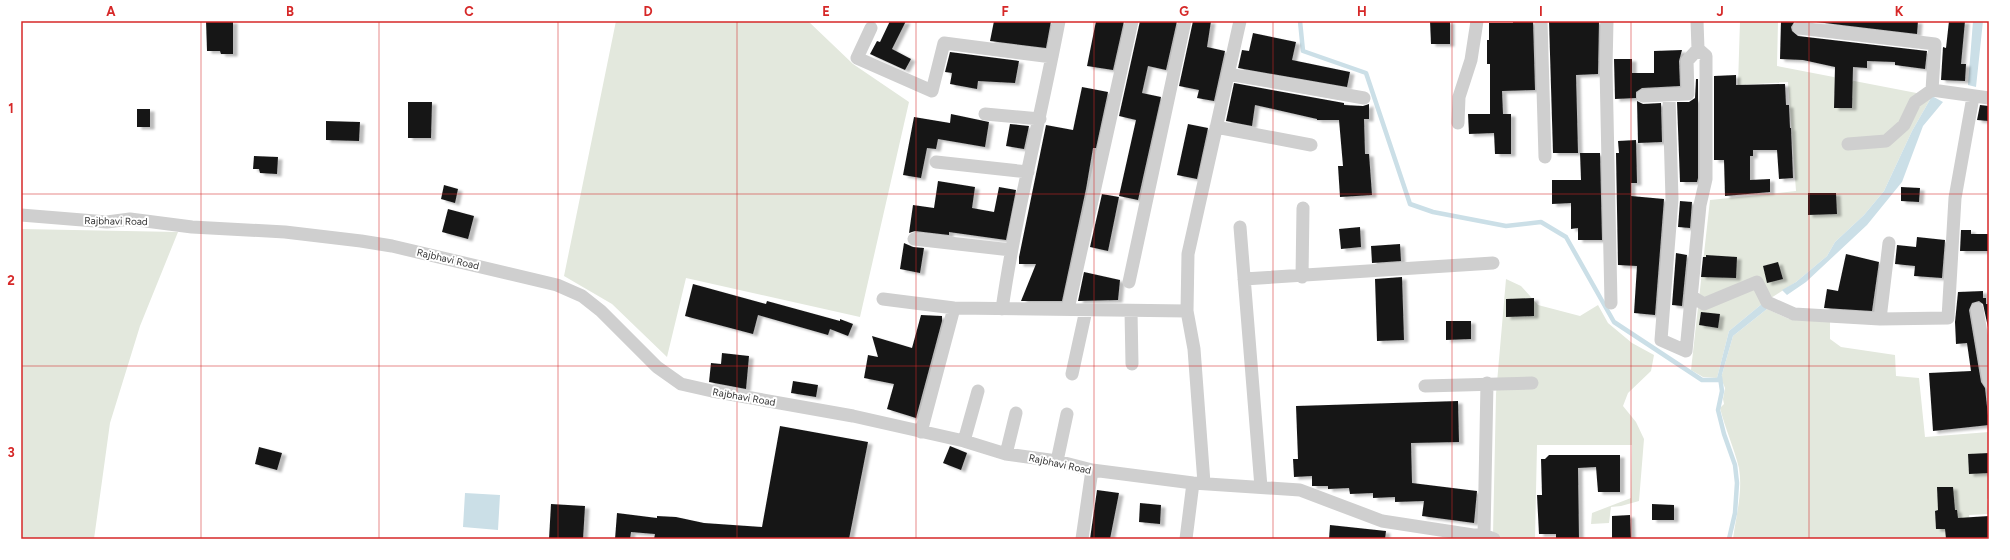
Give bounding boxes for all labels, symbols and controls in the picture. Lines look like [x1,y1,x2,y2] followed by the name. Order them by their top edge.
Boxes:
[106,4,116,19] text: A
[286,4,294,19] text: B
[464,4,474,19] text: C
[643,4,653,19] text: D
[822,4,830,19] text: E
[1001,4,1009,19] text: F
[1179,4,1189,19] text: G
[1357,4,1367,19] text: H
[1539,4,1543,19] text: I
[1716,4,1724,19] text: J
[1895,4,1904,19] text: K
[8,101,14,116] text: 1
[84,214,148,228] street label: Rajbhavi Road
[416,246,481,273] street label: Rajbhavi Road
[7,273,15,288] text: 2
[712,385,777,409] street label: Rajbhavi Road
[7,445,15,460] text: 3
[1028,451,1093,477] street label: Rajbhavi Road

